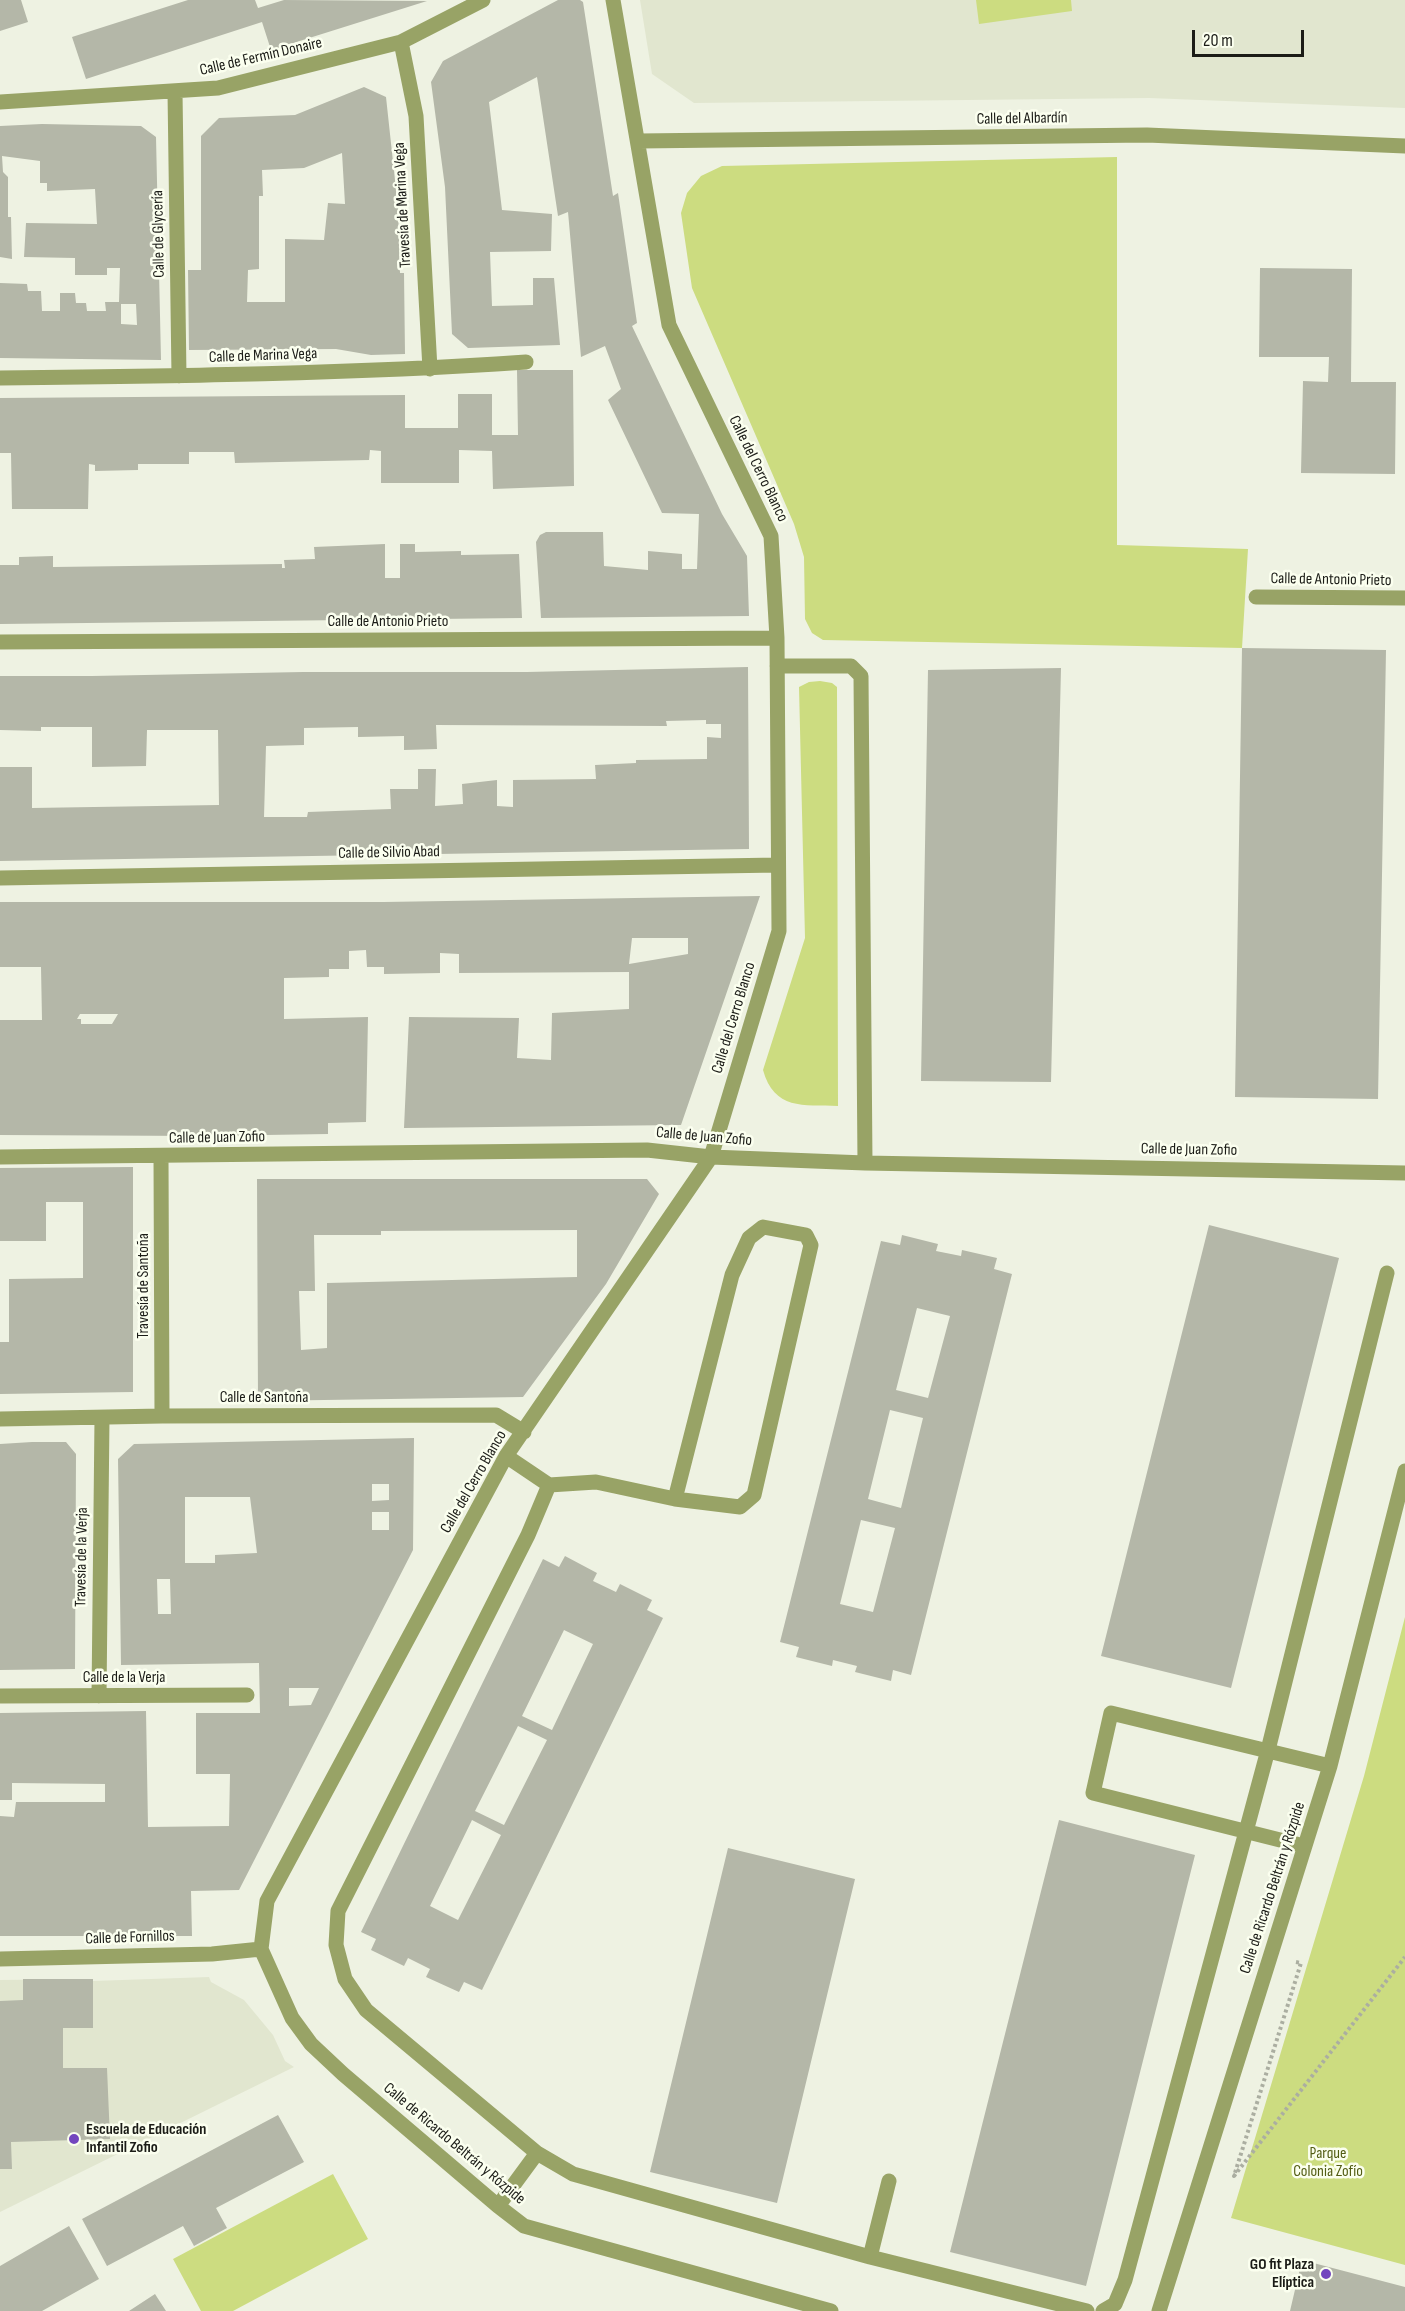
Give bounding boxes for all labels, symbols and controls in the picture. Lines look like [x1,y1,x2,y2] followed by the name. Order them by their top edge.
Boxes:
[1195,18,1308,56] scale bar
[1203,30,1233,51] text: 20 m
[198,34,324,80] street label: Calle de Fermín Donaire
[976,109,1068,129] street label: Calle del Albardín
[390,142,416,268] street label: Travesía de Marina Vega
[149,190,169,278] street label: Calle de Glycería
[208,345,318,367] street label: Calle de Marina Vega
[724,413,792,525] street label: Calle del Cerro Blanco
[1270,569,1392,591] street label: Calle de Antonio Prieto
[328,612,448,632] street label: Calle de Antonio Prieto
[338,843,440,863] street label: Calle de Silvio Abad
[708,960,760,1076] street label: Calle del Cerro Blanco
[655,1123,753,1151] street label: Calle de Juan Zofio
[169,1128,265,1148] street label: Calle de Juan Zofio
[1141,1140,1237,1160] street label: Calle de Juan Zofio
[134,1233,154,1339] street label: Travesía de Santoña
[220,1388,308,1408] street label: Calle de Santoña
[437,1427,511,1537] street label: Calle del Cerro Blanco
[72,1507,92,1607] street label: Travesía de la Verja
[83,1668,165,1688] street label: Calle de la Verja
[1236,1800,1310,1976] street label: Calle de Ricardo Beltrán y Rózpide
[85,1927,175,1949] street label: Calle de Fornillos
[379,2079,529,2209] street label: Calle de Ricardo Beltrán y Rózpide
[86,2120,206,2158] place label: Escuela de Educación Infantil Zofio
[67,2132,81,2146] marker: Escuela de Educación Infantil Zofio
[1293,2144,1363,2182] park label: Parque Colonia Zofío
[1250,2255,1314,2293] place label: GO fit Plaza Elíptica
[1319,2267,1333,2281] marker: GO fit Plaza Elíptica

